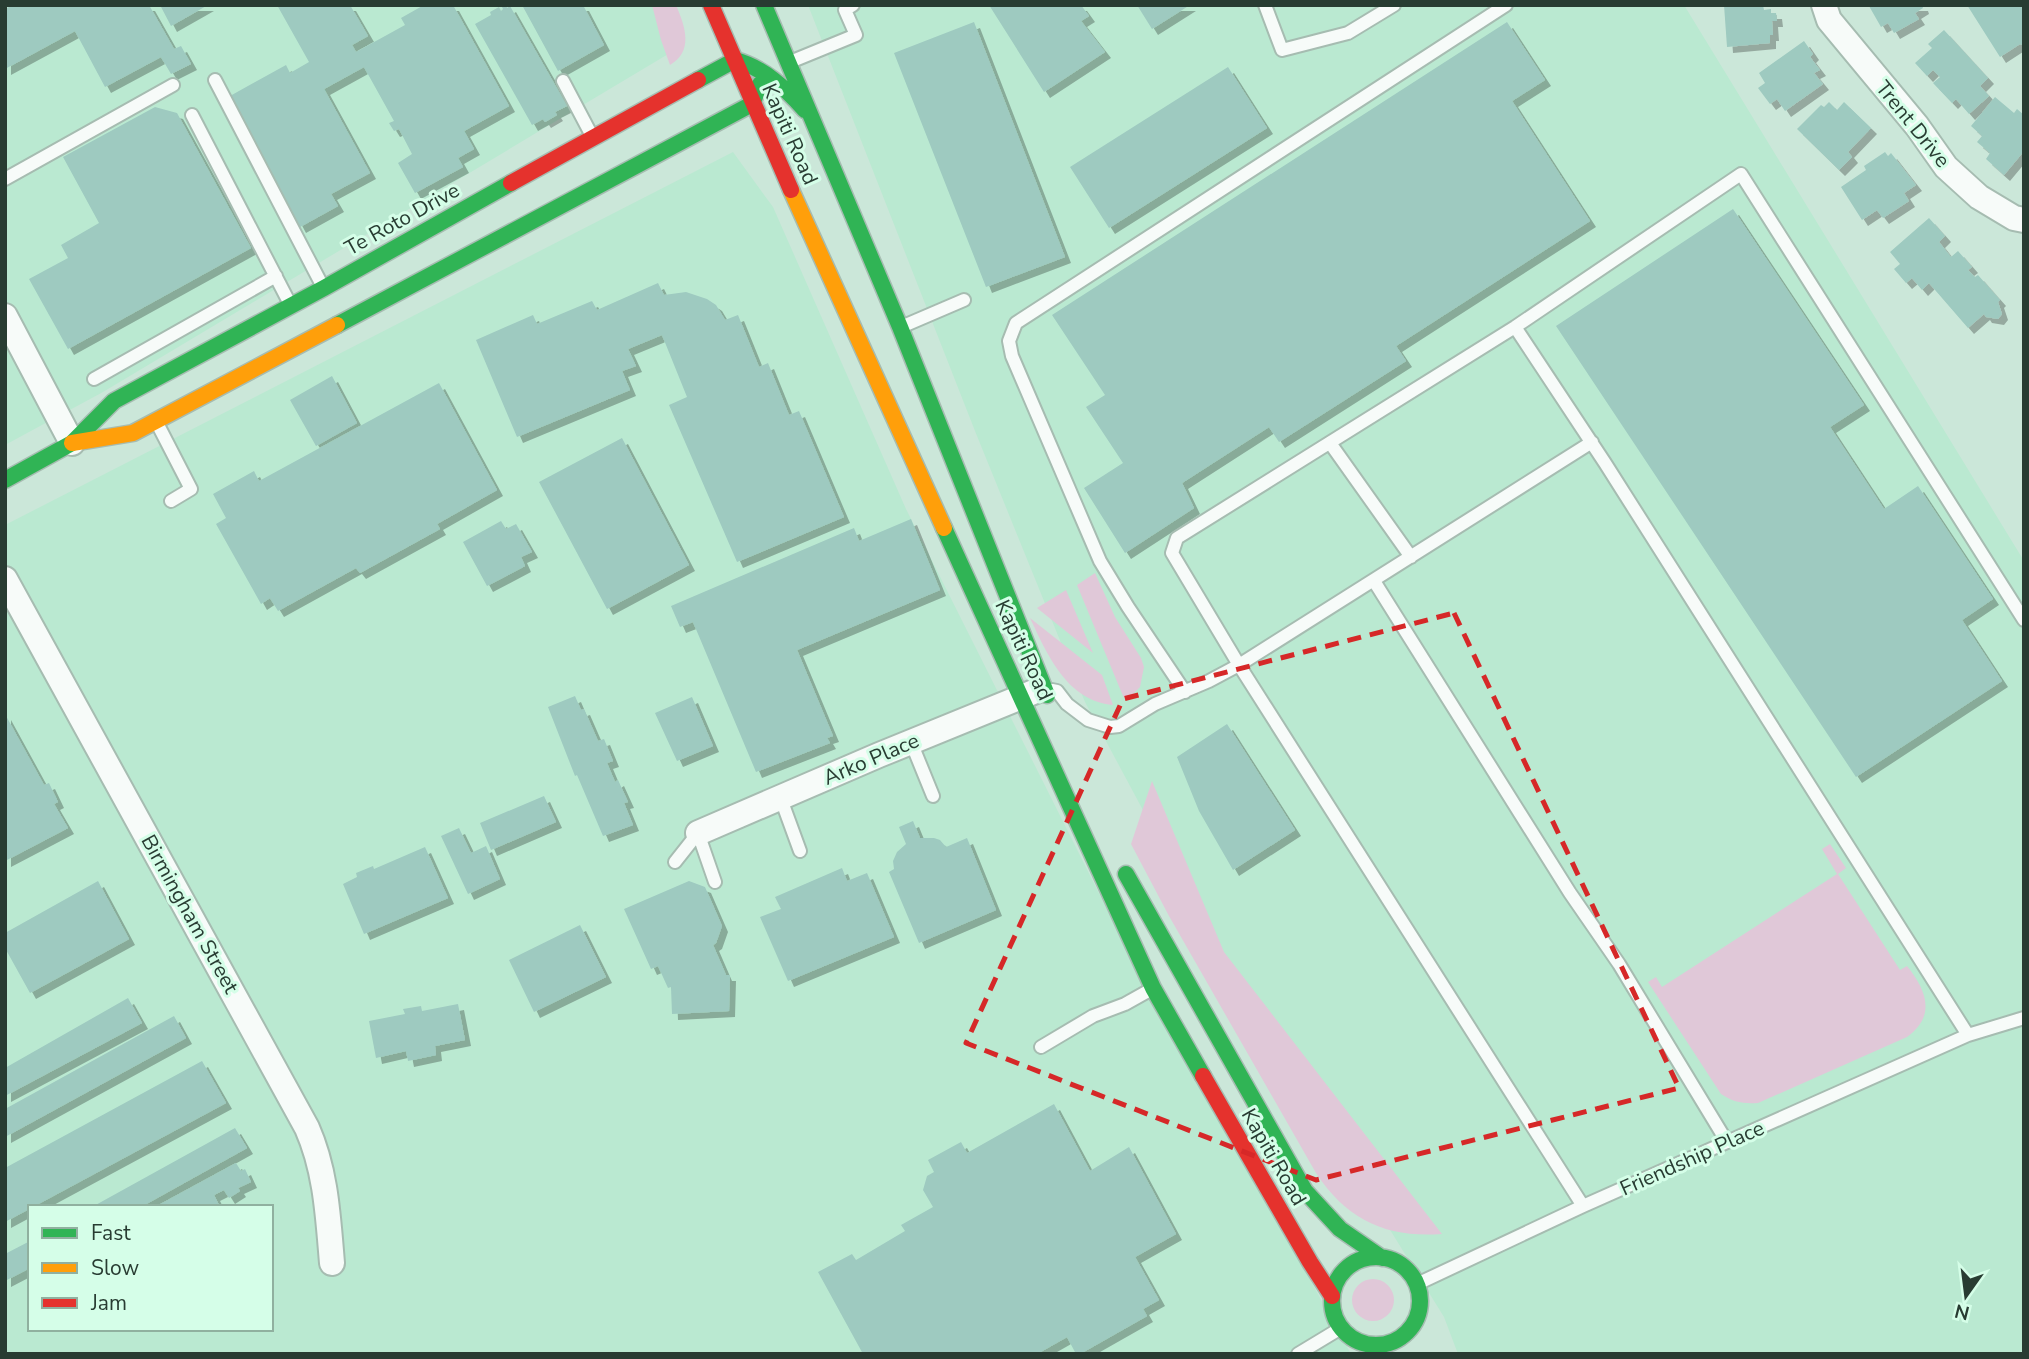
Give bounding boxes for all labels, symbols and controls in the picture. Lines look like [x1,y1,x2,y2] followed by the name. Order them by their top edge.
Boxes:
[1869,75,1957,173] street label: Trent Drive
[755,79,825,189] street label: Kapiti Road
[340,176,464,262] street label: Te Roto Drive
[989,595,1059,705] street label: Kapiti Road
[819,726,923,792] street label: Arko Place
[135,830,246,999] street label: Birmingham Street
[1235,1103,1313,1211] street label: Kapiti Road
[1616,1114,1768,1202] street label: Friendship Place
[28,1205,273,1331] legend
[91,1219,131,1247] text: Fast
[91,1254,140,1282] text: Slow
[1931,1261,2001,1331] north arrow
[90,1289,127,1317] text: Jam
[1952,1297,1972,1326] text: N

